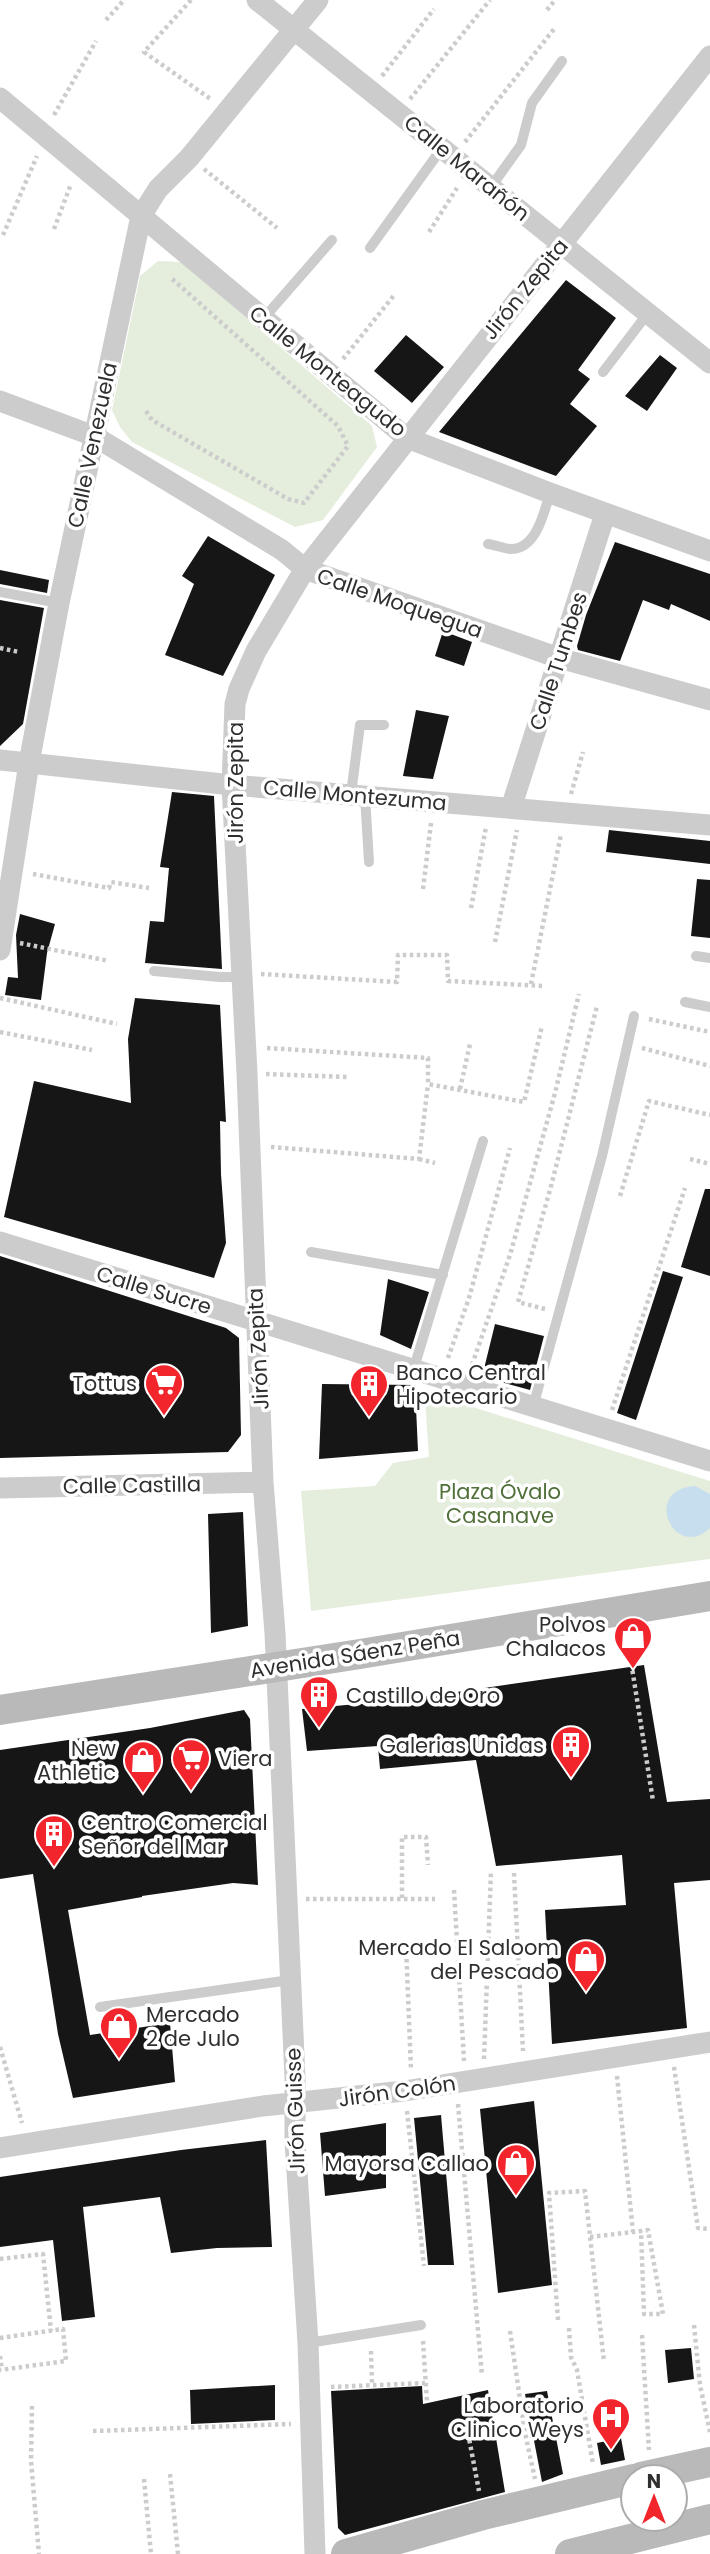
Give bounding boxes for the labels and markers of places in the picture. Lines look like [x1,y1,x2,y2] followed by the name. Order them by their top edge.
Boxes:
[396,1358,546,1411] place label: Banco Central Hipotecario
[143,1362,185,1417] supermarket icon: Tottus
[348,1363,390,1418] building icon: Banco Central Hipotecario
[73,1369,137,1398] place label: Tottus
[506,1610,606,1663] place label: Polvos Chalacos
[612,1615,654,1670] shop icon: Polvos Chalacos
[298,1674,340,1729] building icon: Castillo de Oro
[346,1681,500,1710] place label: Castillo de Oro
[550,1724,592,1779] building icon: Galerias Unidas
[379,1731,544,1760] place label: Galerias Unidas
[37,1734,116,1787] place label: New Athletic
[170,1737,212,1792] supermarket icon: Viera
[122,1739,164,1794] shop icon: New Athletic
[218,1744,272,1773] place label: Viera
[81,1808,268,1861] place label: Centro Comercial Señor del Mar
[33,1813,75,1868] building icon: Centro Comercial Señor del Mar
[358,1933,559,1986] place label: Mercado El Saloom del Pescado
[565,1938,607,1993] shop icon: Mercado El Saloom del Pescado
[146,2000,240,2053] place label: Mercado 2 de Julo
[98,2005,140,2060] shop icon: Mercado 2 de Julo
[495,2142,537,2197] shop icon: Mayorsa Callao
[324,2149,489,2178] place label: Mayorsa Callao
[451,2391,584,2444] place label: Laboratorio Clinico Weys
[590,2396,632,2451] hospital icon: Laboratorio Clinico Weys

